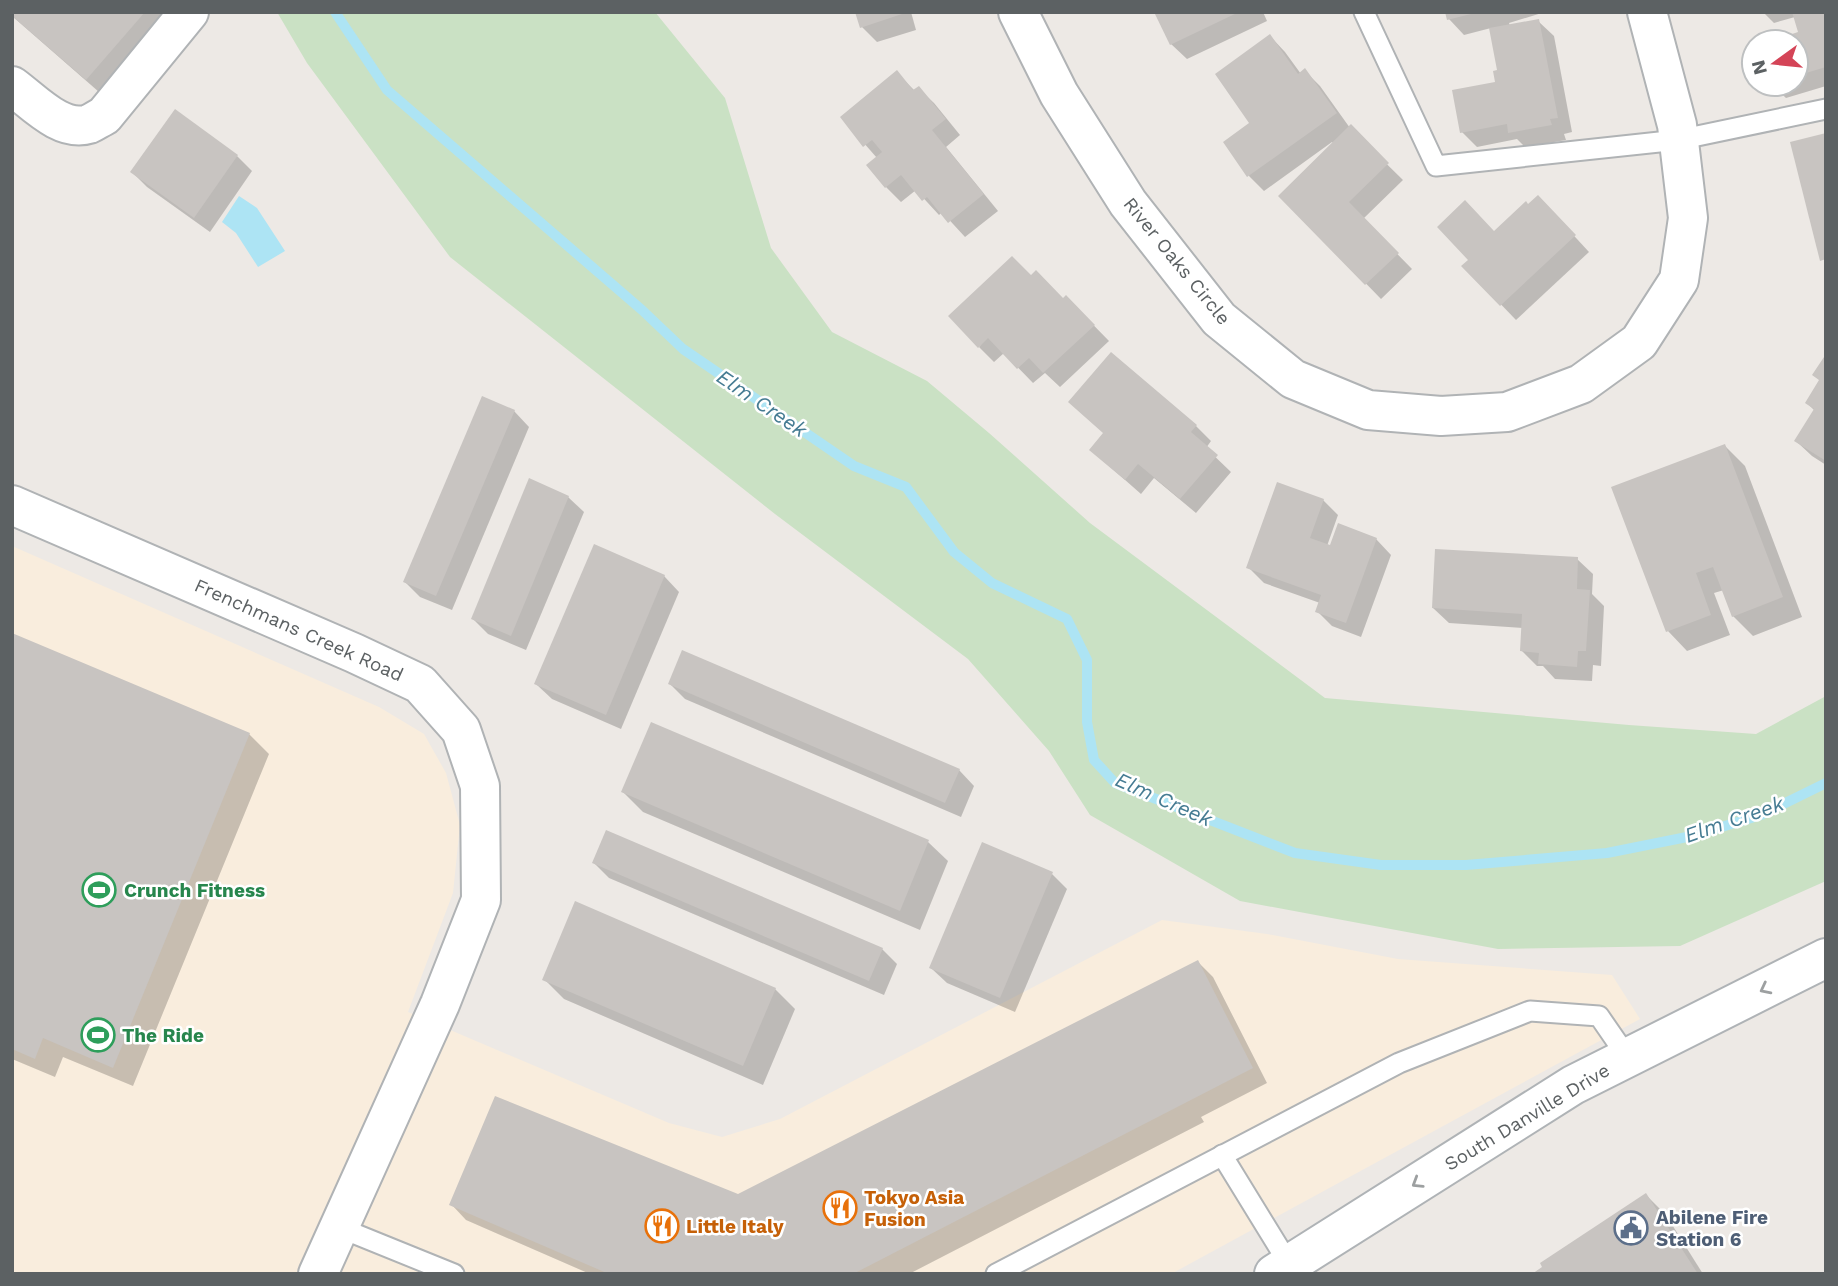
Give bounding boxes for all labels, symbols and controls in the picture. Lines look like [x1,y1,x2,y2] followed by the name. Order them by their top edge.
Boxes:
[1740,28,1810,98] north arrow
[1746,57,1772,77] text: N
[1119,193,1235,329] street label: River Oaks Circle
[712,364,812,443] water label: Elm Creek
[191,574,407,686] street label: Frenchmans Creek Road
[1112,767,1217,832] water label: Elm Creek
[1681,790,1788,848] water label: Elm Creek
[80,871,118,909] sports icon: Crunch Fitness
[124,879,265,902] place label: Crunch Fitness
[1760,980,1772,994] one-way arrow
[79,1016,117,1054] sports icon: The Ride
[122,1024,204,1047] place label: The Ride
[1440,1059,1614,1175] street label: South Danville Drive
[1412,1175,1425,1188] one-way arrow
[864,1186,964,1231] place label: Tokyo Asia Fusion
[821,1189,859,1227] restaurant icon: Tokyo Asia Fusion
[1656,1206,1768,1251] place label: Abilene Fire Station 6
[643,1207,681,1245] restaurant icon: Little Italy
[1612,1209,1650,1247] public building icon: Abilene Fire Station 6
[686,1215,784,1238] place label: Little Italy

